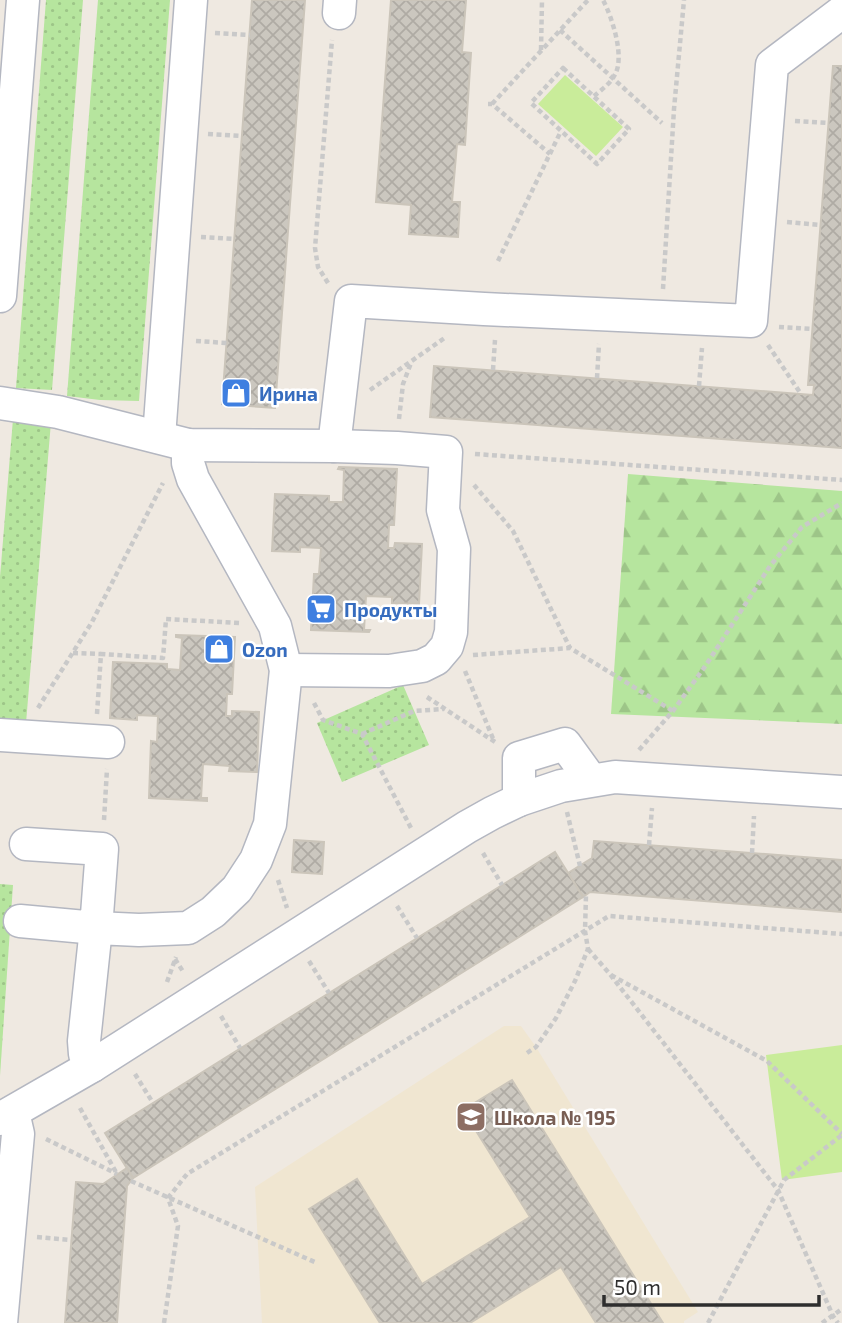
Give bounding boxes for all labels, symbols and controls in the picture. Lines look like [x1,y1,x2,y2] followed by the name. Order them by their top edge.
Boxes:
[219,376,253,410] shop icon: Ирина
[259,382,318,405] place label: Ирина
[304,592,338,626] supermarket icon: Продукты
[344,598,437,621] place label: Продукты
[202,632,236,666] shop icon: Ozon
[242,638,288,661] place label: Ozon
[454,1100,488,1134] school or university icon: Школа № 195
[494,1106,616,1129] place label: Школа № 195
[604,1264,819,1308] scale bar
[614,1274,661,1299] text: 50 m

